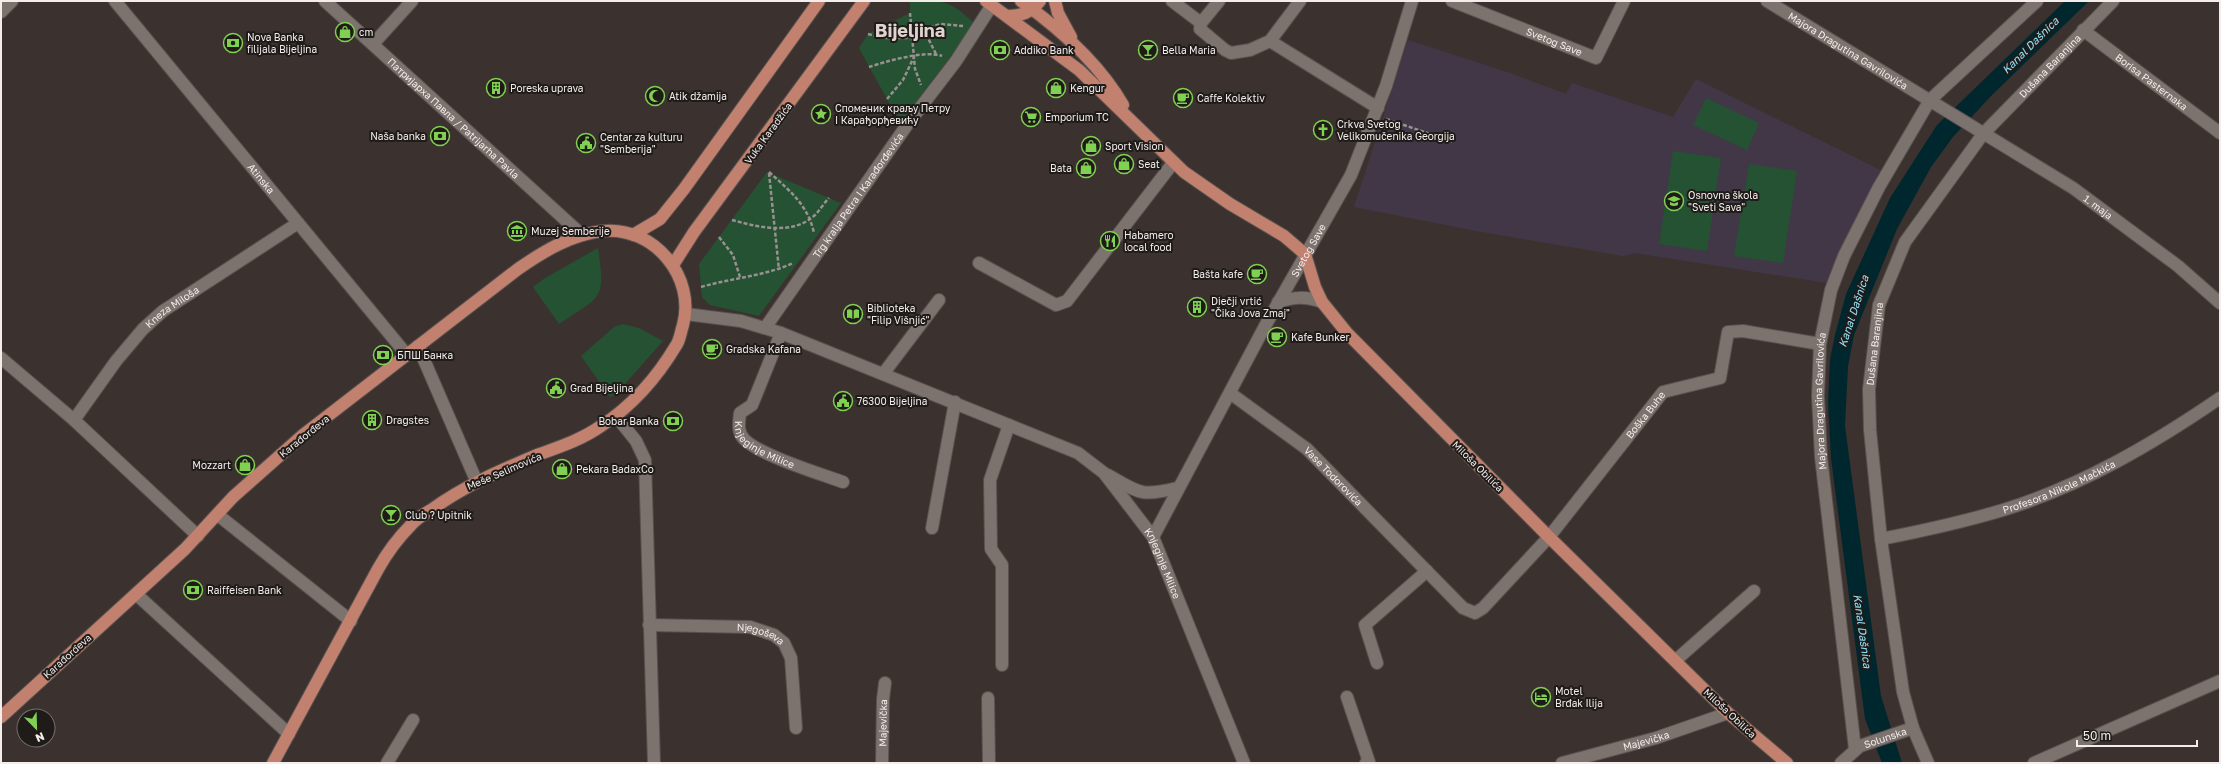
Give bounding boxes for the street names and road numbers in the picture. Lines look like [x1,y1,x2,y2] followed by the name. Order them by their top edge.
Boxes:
[1786,10,1910,92] street label: Majora Dragutina Gavrilovića
[1525,25,1584,58] street label: Svetog Save
[2016,32,2083,100] street label: Dušana Baranjina
[2113,51,2190,113] street label: Borisa Pasternaka
[385,55,522,181] street label: Патријарха Павла / Patrijarha Pavla
[742,100,794,166] street label: Vuka Karadžića
[810,130,906,260] street label: Trg kralja Petra I Karađorđevića
[245,161,277,196] street label: Atinska
[2081,192,2115,221] street label: 1. maja
[1288,221,1328,279] street label: Svetog Save
[143,283,201,330] street label: Kneza Miloša
[1863,302,1885,386] street label: Dušana Baranjina
[1812,331,1828,470] street label: Majora Dragutina Gavrilovića
[1623,389,1667,441] street label: Boška Buhe
[277,412,331,460] street label: Karađorđeva
[733,421,796,470] street label: Knjeginje Milice
[1450,438,1506,494] street label: Miloša Obilića
[1302,444,1365,508] street label: Vase Todorovića
[465,450,543,492] street label: Meše Selimovića
[2001,458,2117,516] street label: Profesora Nikole Mačkića
[1142,525,1183,601] street label: Knjeginje Milice
[737,620,787,647] street label: Njegoševa
[40,631,94,681] street label: Karađorđeva
[1701,686,1759,740] street label: Miloša Obilića
[876,699,889,747] street label: Majevička
[1862,725,1908,750] street label: Solunska
[1622,728,1671,753] street label: Majevička

